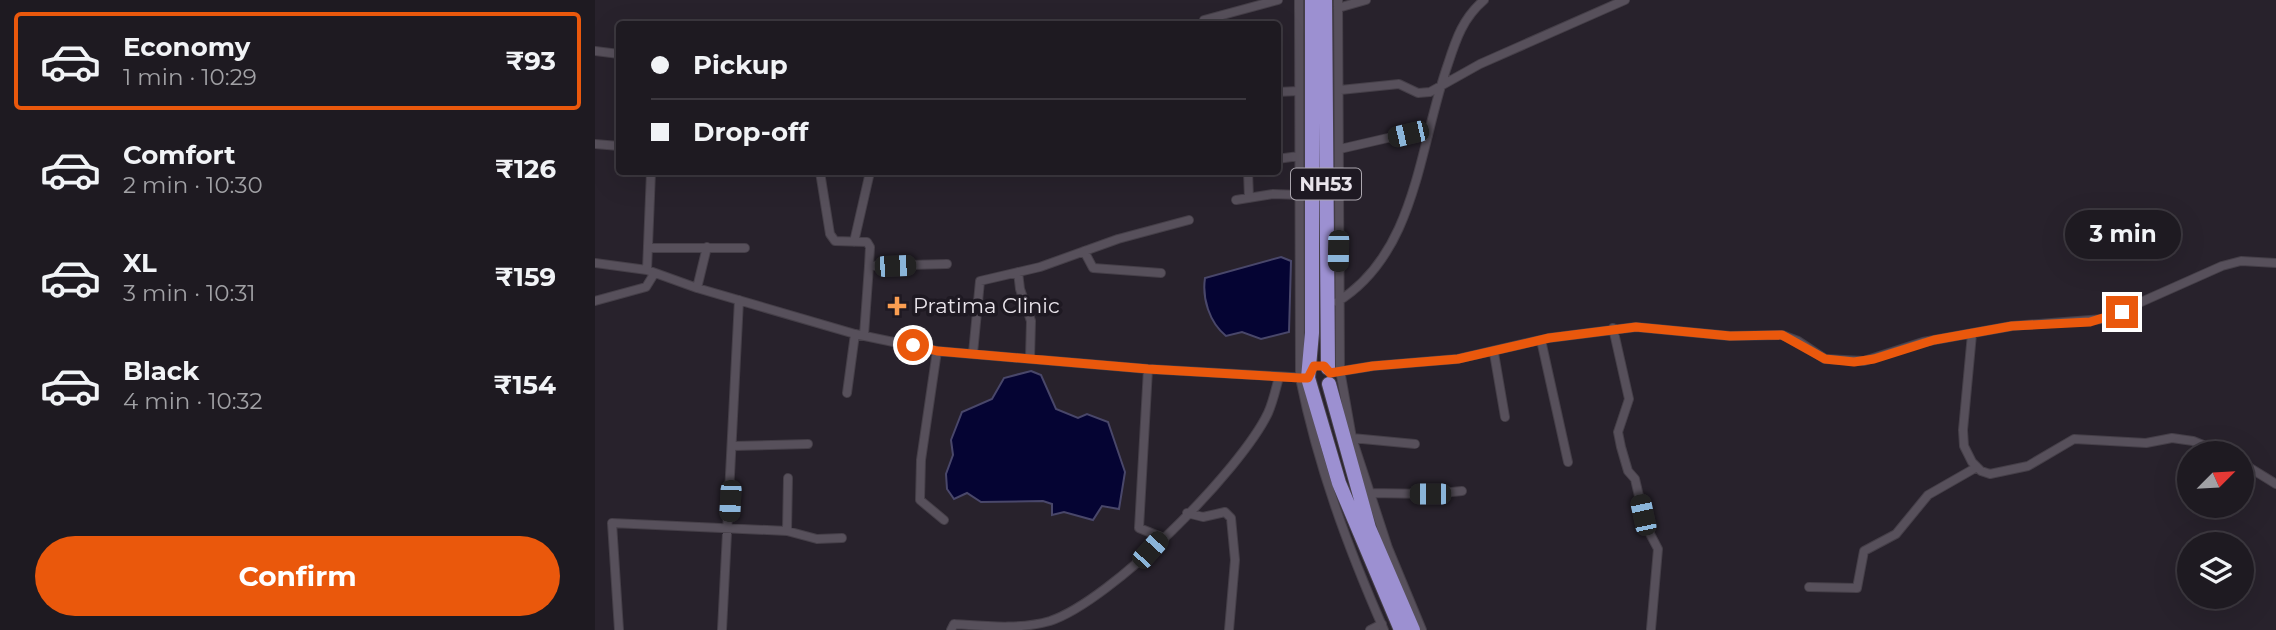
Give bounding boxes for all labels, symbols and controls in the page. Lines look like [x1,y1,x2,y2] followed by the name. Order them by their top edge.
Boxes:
[39,30,102,93] icon: car
[123,31,250,63] text: Economy
[505,45,556,77] text: ₹93
[693,49,788,81] text: Pickup
[123,63,257,91] text: 1 min · 10:29
[693,116,808,148] text: Drop-off
[1386,119,1431,149] car
[39,138,102,201] icon: car
[123,139,235,171] text: Comfort
[495,153,556,185] text: ₹126
[1291,168,1361,200] road number: NH53
[123,171,263,199] text: 2 min · 10:30
[2064,210,2180,260] callout: 3 min
[2089,220,2157,248] text: 3 min
[1328,230,1349,272] car
[39,246,102,309] icon: car
[123,247,157,279] text: XL
[874,255,917,277] car
[495,261,556,293] text: ₹159
[123,279,256,307] text: 3 min · 10:31
[913,293,1060,318] place label: Pratima Clinic
[887,296,907,316] marker: Pratima Clinic
[2106,296,2138,328] route end
[897,329,929,361] route start
[39,354,102,417] icon: car
[123,355,199,387] text: Black
[493,369,556,401] text: ₹154
[123,387,263,415] text: 4 min · 10:32
[2177,441,2254,518] north arrow
[2177,441,2254,609] map controls
[719,479,742,523] car
[1410,484,1452,505] car
[1629,492,1658,538] car
[1129,527,1172,573] car
[2177,532,2254,609] button: layers
[35,536,560,616] button: Confirm

